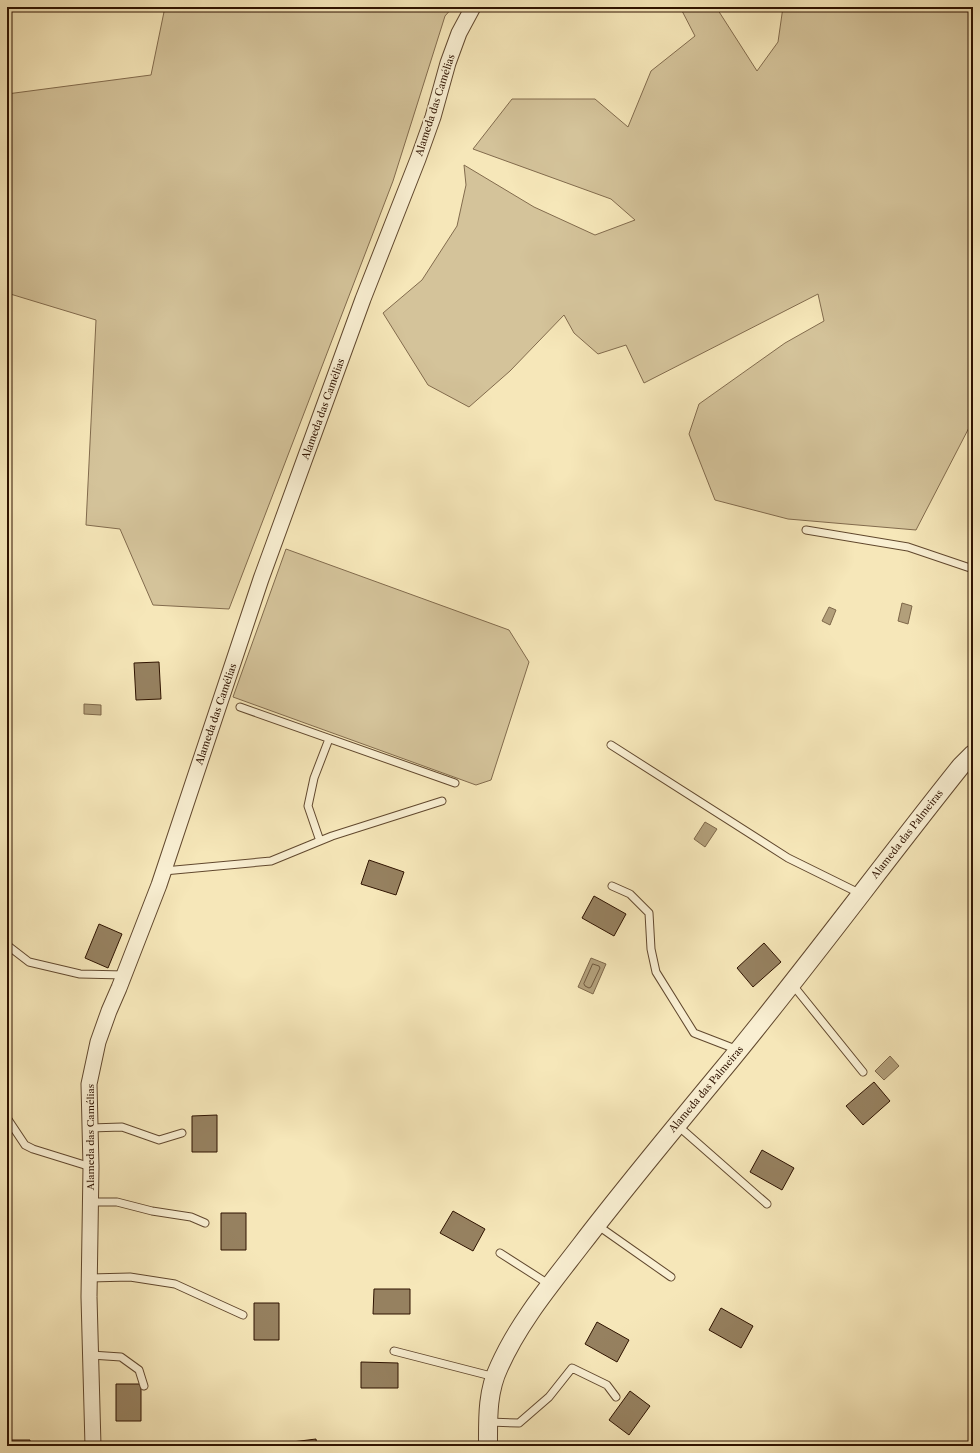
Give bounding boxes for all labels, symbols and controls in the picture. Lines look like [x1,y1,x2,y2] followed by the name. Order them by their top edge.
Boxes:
[412,52,458,159] street label: Alameda das Camélias
[298,357,347,462] street label: Alameda das Camélias
[192,662,239,767] street label: Alameda das Camélias
[868,787,946,882] street label: Alameda das Palmeiras
[665,1043,746,1136] street label: Alameda das Palmeiras
[84,1084,97,1191] street label: Alameda das Camélias

